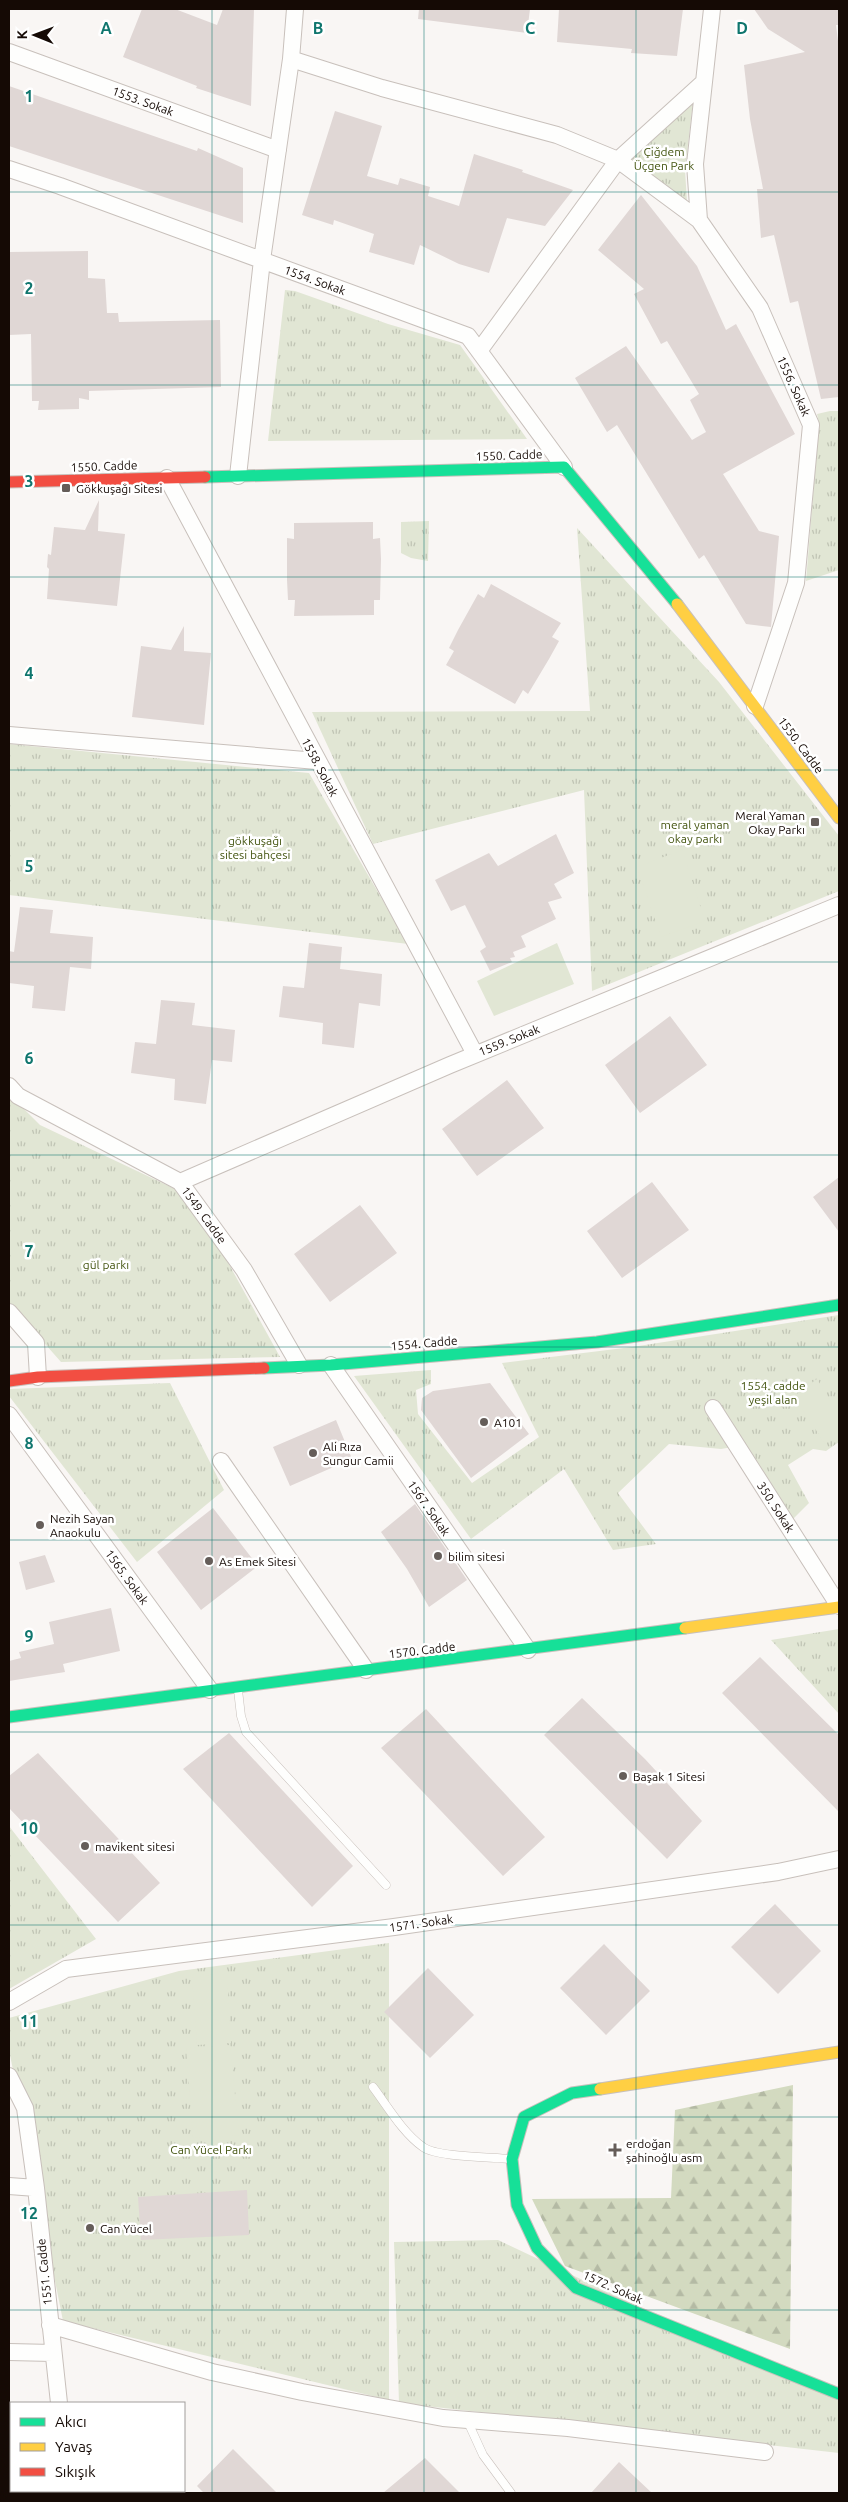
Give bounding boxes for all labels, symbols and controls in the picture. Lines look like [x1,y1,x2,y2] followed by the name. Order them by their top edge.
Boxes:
[10,10,60,60] north arrow
[100,19,112,37] text: A
[313,19,323,37] text: B
[525,19,535,37] text: C
[736,19,748,37] text: D
[14,29,30,40] text: K
[111,84,175,118] street label: 1553. Sokak
[24,87,34,105] text: 1
[634,145,694,172] park label: Çiğdem Üçgen Park
[283,263,347,297] street label: 1554. Sokak
[24,279,34,297] text: 2
[775,354,813,418] street label: 1556. Sokak
[475,447,543,463] street label: 1550. Cadde
[70,458,138,474] street label: 1550. Cadde
[24,472,34,490] text: 3
[60,482,72,494] marker: Gökkuşağı Sitesi
[76,482,163,495] place label: Gökkuşağı Sitesi
[24,664,34,682] text: 4
[776,714,826,776] street label: 1550. Cadde
[299,736,341,798] street label: 1558. Sokak
[735,809,805,836] place label: Meral Yaman Okay Parkı
[809,816,821,828] marker: Meral Yaman Okay Parkı
[661,818,729,845] park label: meral yaman okay parkı
[220,834,290,861] park label: gökkuşağı sitesi bahçesi
[24,857,34,875] text: 5
[477,1022,541,1058] street label: 1559. Sokak
[24,1049,34,1067] text: 6
[179,1184,229,1246] street label: 1549. Cadde
[24,1242,34,1260] text: 7
[83,1258,129,1271] park label: gül parkı
[390,1334,458,1352] street label: 1554. Cadde
[740,1379,806,1406] park label: 1554. cadde yeşil alan
[478,1416,490,1428] marker: A101
[494,1416,522,1429] place label: A101
[24,1434,34,1452] text: 8
[323,1440,394,1467] place label: Ali Rıza Sungur Camii
[307,1447,319,1459] marker: Ali Rıza Sungur Camii
[405,1478,453,1538] street label: 1567. Sokak
[755,1479,797,1535] street label: 350. Sokak
[50,1512,114,1539] place label: Nezih Sayan Anaokulu
[34,1519,46,1531] marker: Nezih Sayan Anaokulu
[103,1547,151,1607] street label: 1565. Sokak
[432,1550,444,1562] marker: bilim sitesi
[448,1550,505,1563] place label: bilim sitesi
[203,1555,215,1567] marker: As Emek Sitesi
[219,1555,296,1568] place label: As Emek Sitesi
[24,1627,34,1645] text: 9
[388,1639,456,1661] street label: 1570. Cadde
[617,1770,629,1782] marker: Başak 1 Sitesi
[633,1770,705,1783] place label: Başak 1 Sitesi
[20,1819,38,1837] text: 10
[79,1840,91,1852] marker: mavikent sitesi
[95,1840,175,1853] place label: mavikent sitesi
[388,1912,454,1934] street label: 1571. Sokak
[20,2012,38,2030] text: 11
[626,2137,702,2164] place label: erdoğan şahinoğlu asm
[170,2143,252,2156] park label: Can Yücel Parkı
[608,2143,622,2157] marker: erdoğan şahinoğlu asm
[20,2204,38,2222] text: 12
[84,2222,96,2234] marker: Can Yücel
[100,2222,152,2235] place label: Can Yücel
[34,2238,54,2306] street label: 1551. Cadde
[581,2268,645,2306] street label: 1572. Sokak
[10,2402,185,2492] legend
[55,2413,87,2430] text: Akıcı
[55,2438,92,2455] text: Yavaş
[55,2463,96,2480] text: Sıkışık

